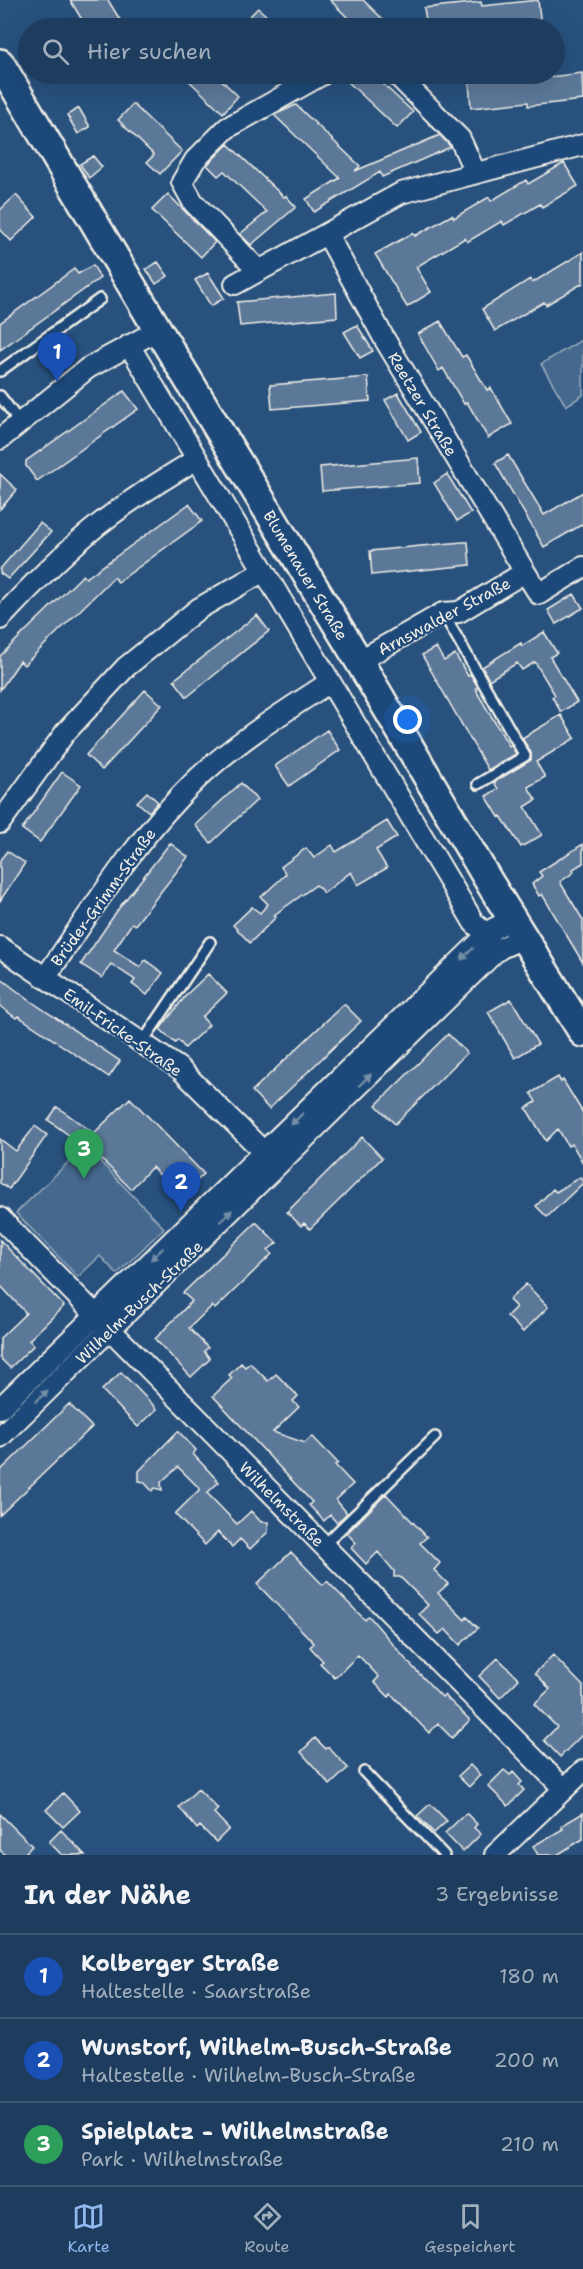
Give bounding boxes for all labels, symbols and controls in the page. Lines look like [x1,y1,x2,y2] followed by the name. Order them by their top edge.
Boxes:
[18,18,565,84] search box
[39,35,72,68] icon: search
[87,37,212,66] text: Hier suchen
[38,332,76,382] pin: 1
[383,348,462,460] street label: Reetzer Straße
[258,506,353,644] street label: Blumenauer Straße
[374,573,514,660] street label: Arnswalder Straße
[393,705,422,734] your location
[46,824,161,971] street label: Brüder-Grimm-Straße
[460,947,475,961] one-way arrow
[59,983,186,1081] street label: Emil-Fricke-Straße
[358,1073,372,1087] one-way arrow
[291,1112,305,1126] one-way arrow
[64,1130,104,1179] pin: 3
[162,1162,201,1212] pin: 2
[219,1209,234,1223] one-way arrow
[71,1236,208,1369] street label: Wilhelm-Busch-Straße
[150,1247,164,1261] one-way arrow
[34,1390,48,1404] one-way arrow
[235,1457,329,1551] street label: Wilhelmstraße
[24,1877,191,1912] text: In der Nähe
[435,1881,559,1907] text: 3 Ergebnisse
[81,1949,279,1978] text: Kolberger Straße
[39,1963,48,1989] text: 1
[499,1963,559,1989] text: 180 m
[81,1978,311,2004] text: Haltestelle · Saarstraße
[81,2033,452,2062] text: Wunstorf, Wilhelm-Busch-Straße
[37,2047,51,2073] text: 2
[494,2047,559,2073] text: 200 m
[81,2062,416,2088] text: Haltestelle · Wilhelm-Busch-Straße
[81,2117,389,2146] text: Spielplatz - Wilhelmstraße
[37,2131,51,2157] text: 3
[500,2131,559,2157] text: 210 m
[81,2146,283,2172] text: Park · Wilhelmstraße
[67,2200,110,2257] tab: Karte
[245,2200,290,2257] tab: Route
[424,2200,516,2257] tab: Gespeichert

